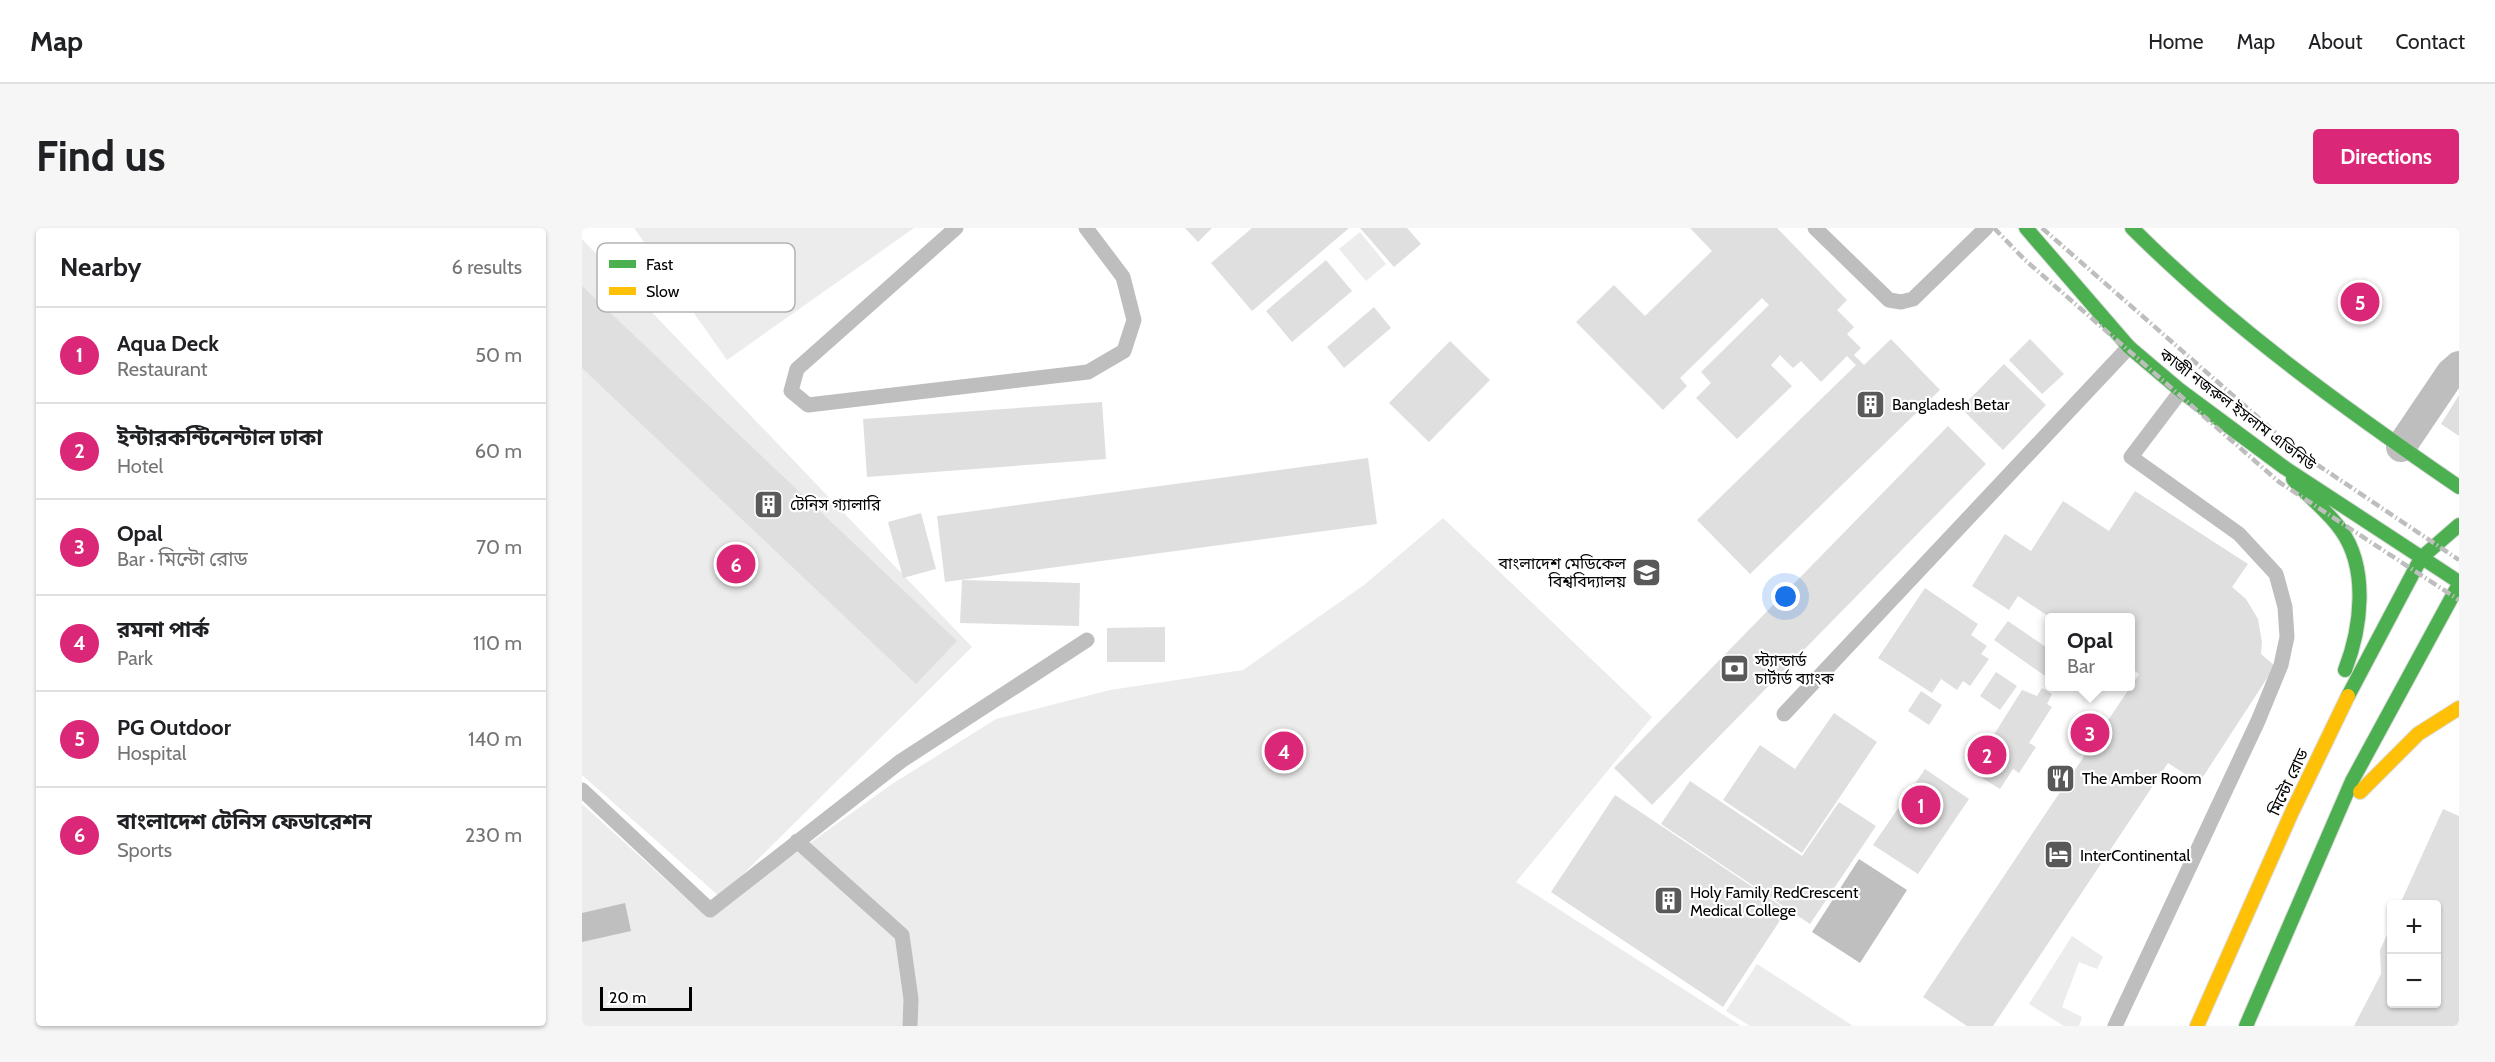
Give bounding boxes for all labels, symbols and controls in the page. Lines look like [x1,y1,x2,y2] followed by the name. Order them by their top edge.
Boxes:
[30,24,83,58] text: Map
[2148,29,2204,54] text: Home
[2237,29,2275,54] text: Map
[2308,29,2362,54] text: About
[2395,29,2465,54] text: Contact
[2313,129,2459,184] button: Directions
[36,130,165,182] text: Find us
[597,243,795,312] legend
[60,251,141,283] text: Nearby
[451,255,522,279] text: 6 results
[646,255,674,274] text: Fast
[2340,280,2380,325] pin: 5
[646,282,680,301] text: Slow
[117,330,219,357] text: Aqua Deck
[76,343,83,367] text: 1
[475,343,522,367] text: 50 m
[2155,344,2320,475] street label: কাজী নজরুল ইসলাম এভিনিউ
[117,357,208,381] text: Restaurant
[1855,388,1887,420] building icon: Bangladesh Betar
[1892,395,2010,414] place label: Bangladesh Betar
[117,424,322,451] text: ইন্টারকন্টিনেন্টাল ঢাকা
[74,439,85,463] text: 2
[475,439,522,463] text: 60 m
[117,454,163,478] text: Hotel
[753,488,785,520] building icon: টেনিস গ্যালারি
[790,495,881,514] place label: টেনিস গ্যালারি
[117,520,163,547] text: Opal
[74,535,85,559] text: 3
[476,535,522,559] text: 70 m
[716,542,756,586] pin: 6
[117,547,248,571] text: Bar · মিন্টো রোড
[1498,554,1627,591] place label: বাংলাদেশ মেডিকেল বিশ্ববিদ্যালয়
[1631,556,1663,588] school or university icon: বাংলাদেশ মেডিকেল বিশ্ববিদ্যালয়
[1771,582,1800,611] your location
[2045,613,2135,691] popup
[117,616,209,643] text: রমনা পার্ক
[2067,627,2113,654] text: Opal
[73,631,86,655] text: 4
[473,631,522,655] text: 110 m
[117,646,153,670] text: Park
[1754,651,1835,688] place label: স্ট্যান্ডার্ড চার্টার্ড ব্যাংক
[1718,653,1750,685] bank icon: স্ট্যান্ডার্ড চার্টার্ড ব্যাংক
[2067,654,2095,678] text: Bar
[2070,710,2110,756] pin: 3
[117,714,231,741] text: PG Outdoor
[74,727,85,751] text: 5
[468,727,522,751] text: 140 m
[1264,728,1304,774] pin: 4
[1968,732,2006,778] pin: 2
[117,741,187,765] text: Hospital
[2264,745,2312,819] street label: মিন্টো রোড
[2045,762,2077,794] restaurant icon: The Amber Room
[2082,769,2202,788] place label: The Amber Room
[1902,782,1940,828] pin: 1
[117,808,372,835] text: বাংলাদেশ টেনিস ফেডারেশন
[74,823,85,847] text: 6
[465,823,522,847] text: 230 m
[117,838,172,862] text: Sports
[2043,839,2075,871] hotel icon: InterContinental
[2080,846,2190,865] place label: InterContinental
[1690,883,1859,920] place label: Holy Family RedCrescent Medical College
[1653,885,1685,917] building icon: Holy Family RedCrescent Medical College
[2387,900,2441,1008] map controls
[2387,900,2441,954] button: +
[2387,954,2441,1008] button: −
[600,984,692,1012] scale bar
[609,988,646,1007] text: 20 m

